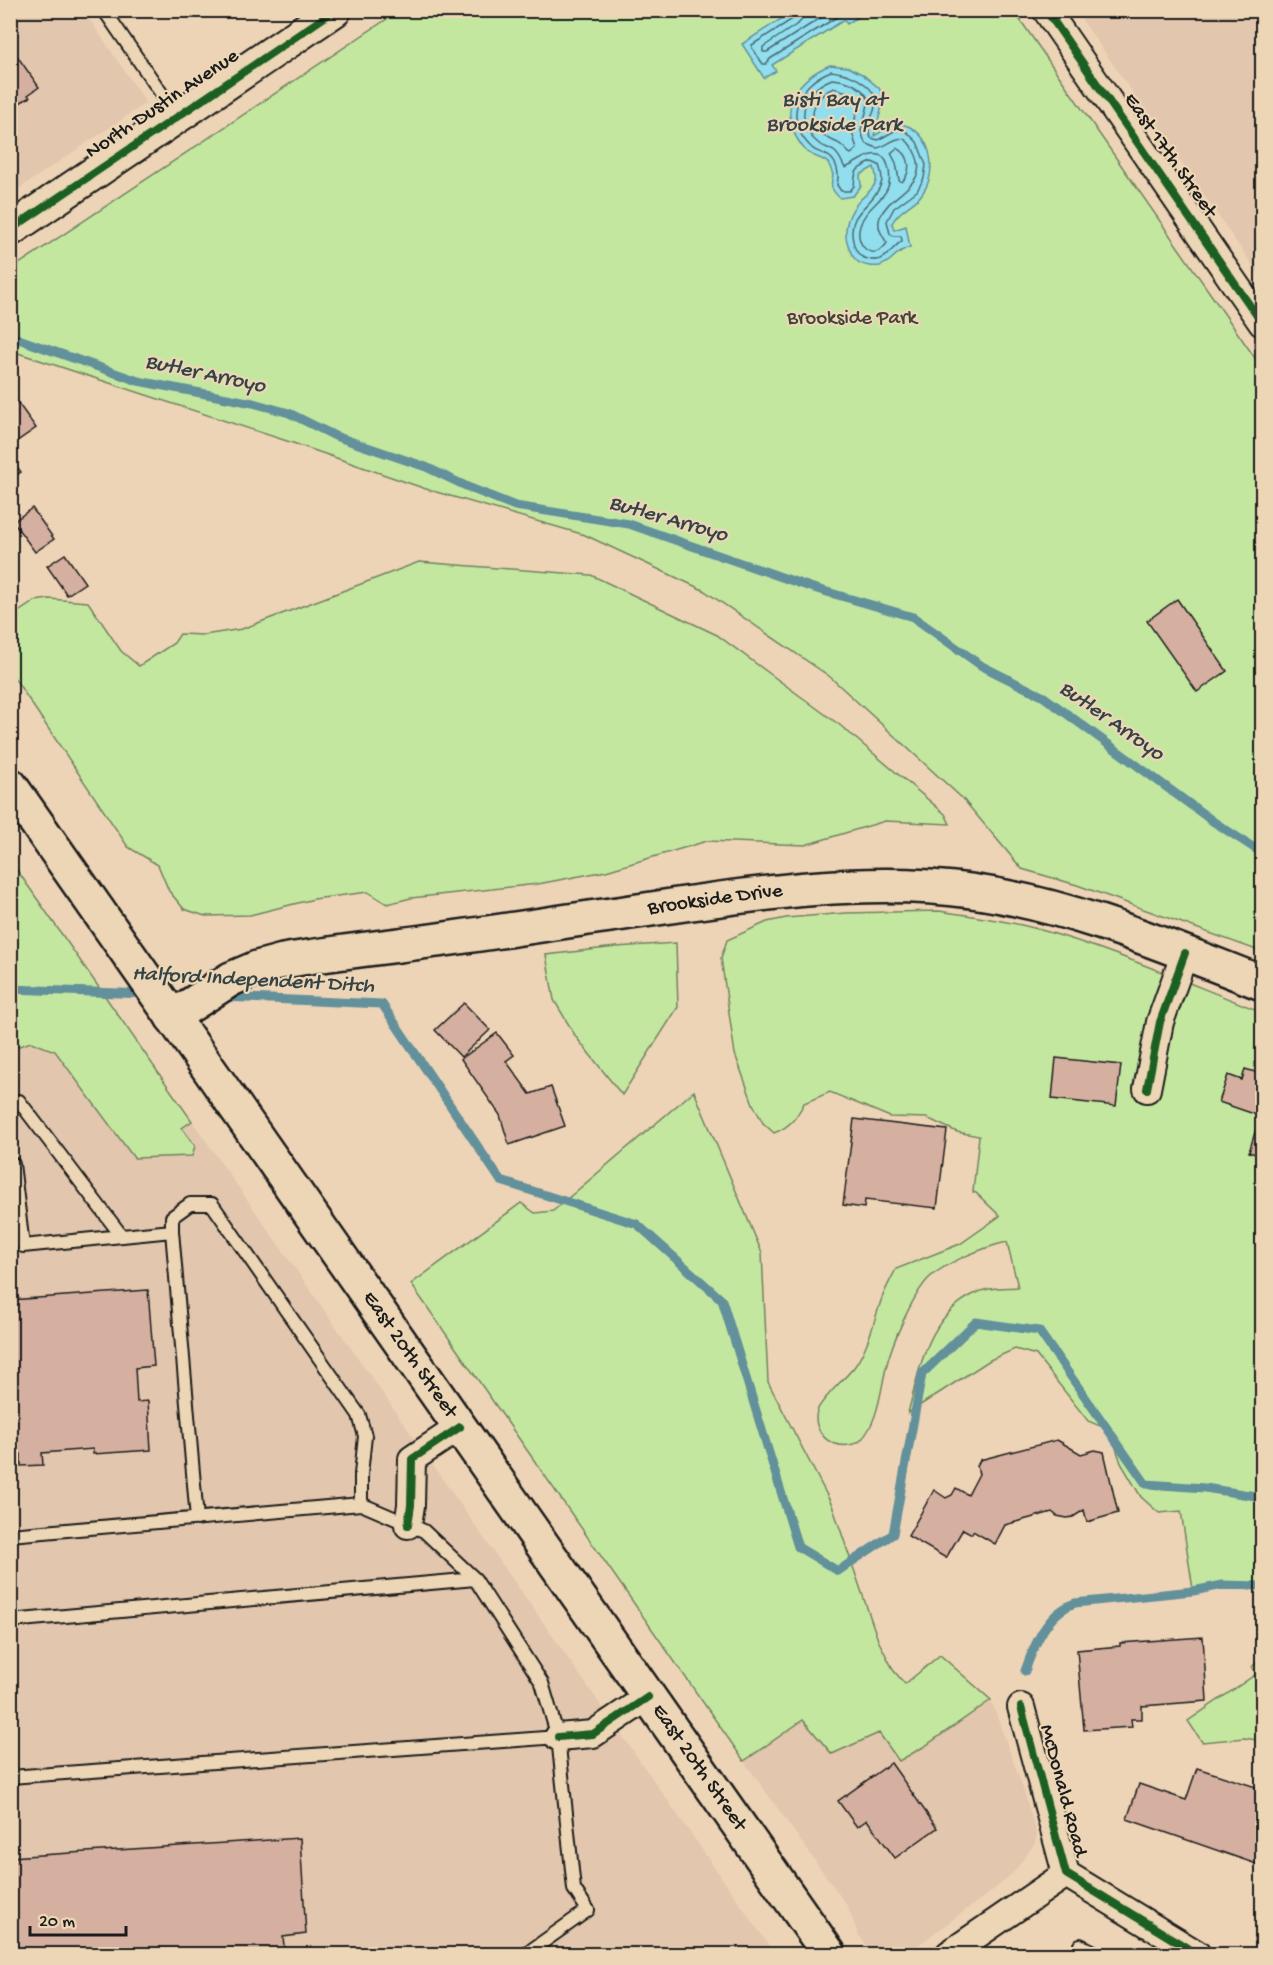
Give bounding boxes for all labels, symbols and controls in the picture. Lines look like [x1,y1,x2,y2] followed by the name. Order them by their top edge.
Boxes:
[82,44,245,166] street label: North Dustin Avenue
[766,88,904,139] water label: Bisti Bay at Brookside Park
[1117,89,1223,225] street label: East 17th Street
[786,307,920,332] park label: Brookside Park
[143,350,269,401] water label: Butler Arroyo
[606,491,732,550] water label: Butler Arroyo
[1054,676,1170,769] water label: Butler Arroyo
[645,879,785,922] street label: Brookside Drive
[131,962,375,1000] water label: Halford Independent Ditch
[356,1287,464,1425] street label: East 20th Street
[646,1700,753,1838] street label: East 20th Street
[1032,1722,1092,1861] street label: McDonald Road
[30,1899,126,1937] scale bar
[39,1912,75,1933] text: 20 m

